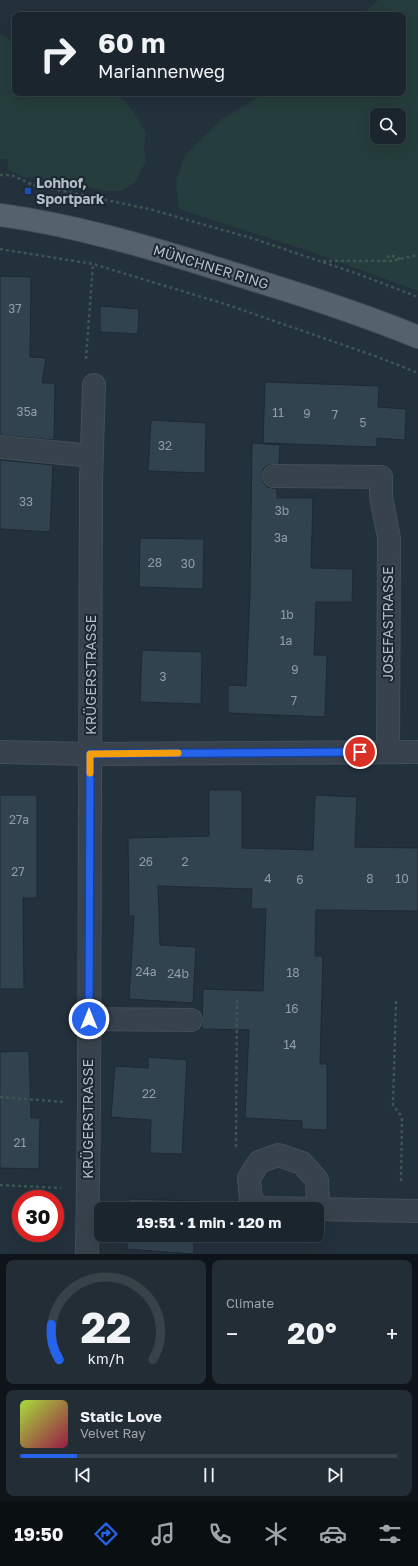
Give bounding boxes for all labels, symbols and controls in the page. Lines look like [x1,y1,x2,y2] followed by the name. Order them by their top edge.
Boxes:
[98,26,165,59] text: 60 m
[32,28,84,80] icon: right
[98,60,225,82] text: Mariannenweg
[370,108,406,144] map controls
[370,108,406,144] button: search
[36,174,104,207] place label: Lohhof, Sportpark
[23,186,33,196] marker: Lohhof, Sportpark
[151,241,271,292] street label: MÜNCHNER RING
[8,301,22,316] house number: 37
[17,404,37,419] house number: 35a
[272,405,284,420] house number: 11
[303,406,311,421] house number: 9
[332,407,338,422] house number: 7
[360,415,367,430] house number: 5
[158,438,172,453] house number: 32
[19,494,33,509] house number: 33
[275,503,289,518] house number: 3b
[274,530,288,545] house number: 3a
[148,555,162,570] house number: 28
[181,556,195,571] house number: 30
[379,566,396,682] street label: JOSEFASTRASSE
[280,607,294,622] house number: 1b
[82,615,99,735] street label: KRÜGERSTRASSE
[280,633,292,648] house number: 1a
[291,662,299,677] house number: 9
[159,669,167,684] house number: 3
[291,693,297,708] house number: 7
[343,735,377,769] pin
[349,741,371,763] icon: arrive
[9,812,29,827] house number: 27a
[139,854,153,869] house number: 26
[182,854,189,869] house number: 2
[11,864,25,879] house number: 27
[264,871,272,886] house number: 4
[366,871,374,886] house number: 8
[395,871,409,886] house number: 10
[296,872,304,887] house number: 6
[135,964,157,979] house number: 24a
[286,965,300,980] house number: 18
[167,966,189,981] house number: 24b
[68,998,110,1040] position arrow
[285,1001,299,1016] house number: 16
[283,1037,297,1052] house number: 14
[79,1059,96,1179] street label: KRÜGERSTRASSE
[142,1086,156,1101] house number: 22
[14,1135,27,1150] house number: 21
[12,1190,64,1242] speed limit sign: 30
[137,1213,281,1231] text: 19:51 · 1 min · 120 m
[226,1295,274,1311] text: Climate
[81,1302,131,1352] text: 22
[287,1315,337,1351] text: 20°
[226,1320,238,1347] text: −
[386,1320,398,1347] text: +
[88,1350,124,1367] text: km/h
[80,1407,162,1425] text: Static Love
[80,1425,145,1441] text: Velvet Ray
[72,1464,94,1486] icon: previous
[198,1464,220,1486] icon: pause
[324,1464,346,1486] icon: next
[92,1520,120,1548] icon: directions
[149,1520,177,1548] icon: music
[206,1520,234,1548] icon: phone
[262,1520,290,1548] icon: climate
[319,1520,347,1548] icon: car
[376,1520,404,1548] icon: filters
[14,1523,63,1545] text: 19:50

